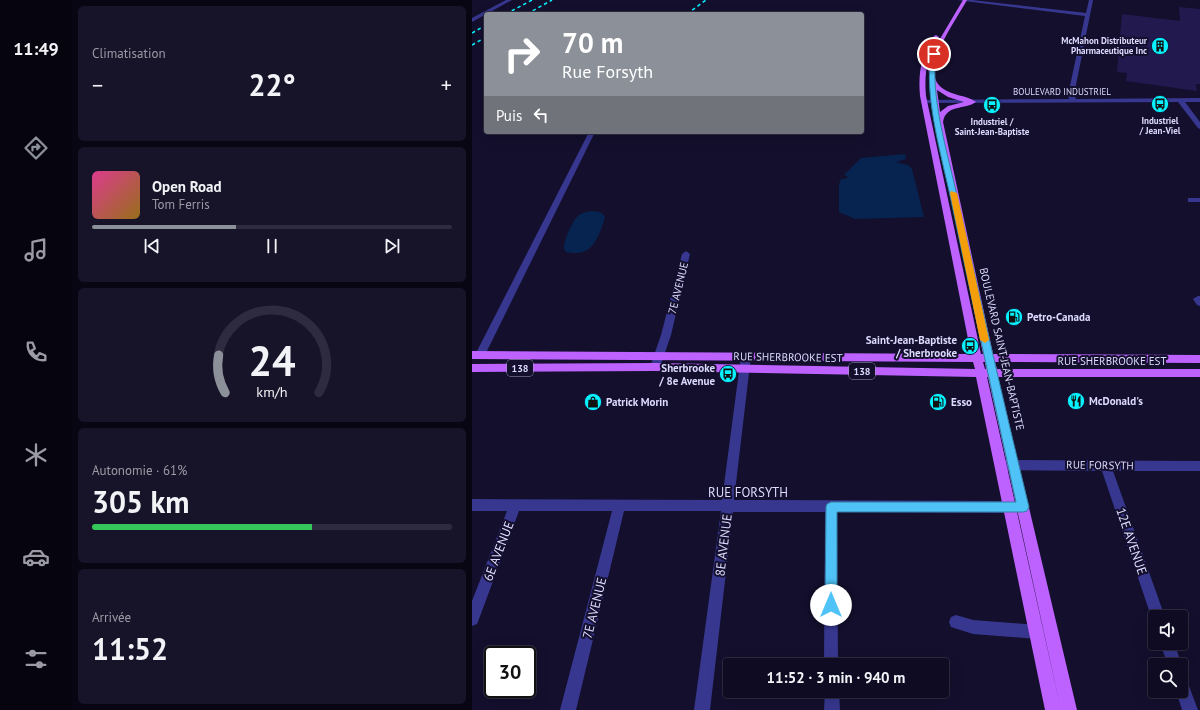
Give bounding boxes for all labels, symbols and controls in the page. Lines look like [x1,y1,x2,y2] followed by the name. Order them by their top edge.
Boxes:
[562,24,623,61] text: 70 m
[496,28,548,80] icon: right
[1061,35,1148,56] place label: McMahon Distributeur Pharmaceutique Inc
[1150,36,1170,56] building icon: McMahon Distributeur Pharmaceutique Inc
[13,37,59,60] text: 11:49
[917,37,951,71] pin
[923,43,945,65] icon: arrive
[92,45,166,62] text: Climatisation
[562,60,653,83] text: Rue Forsyth
[248,65,296,104] text: 22°
[92,71,103,99] text: −
[441,71,452,99] text: +
[1013,86,1111,97] street label: BOULEVARD INDUSTRIEL
[1150,94,1170,114] bus stop icon: Industriel / Jean-Viel
[982,95,1002,115] bus stop icon: Industriel / Saint-Jean-Baptiste
[530,104,552,126] icon: left
[496,106,522,125] text: Puis
[1139,115,1181,136] place label: Industriel / Jean-Viel
[955,116,1030,137] place label: Industriel / Saint-Jean-Baptiste
[22,134,50,162] icon: directions
[152,177,222,196] text: Open Road
[152,196,210,213] text: Tom Ferris
[141,235,163,257] icon: previous
[261,235,283,257] icon: pause
[381,235,403,257] icon: next
[22,236,50,264] icon: music
[665,260,691,315] street label: 7E AVENUE
[976,266,1028,432] street label: BOULEVARD SAINT-JEAN-BAPTISTE
[1004,307,1024,327] fuel station icon: Petro-Canada
[1027,310,1090,324] place label: Petro-Canada
[866,333,957,360] place label: Saint-Jean-Baptiste / Sherbrooke
[248,334,296,387] text: 24
[960,336,980,356] bus stop icon: Saint-Jean-Baptiste / Sherbrooke
[22,338,50,366] icon: phone
[733,349,843,365] street label: RUE SHERBROOKE EST
[1057,354,1167,368] street label: RUE SHERBROOKE EST
[507,360,533,376] road number: 138
[658,361,715,388] place label: Sherbrooke / 8e Avenue
[849,363,875,379] road number: 138
[718,364,738,384] bus stop icon: Sherbrooke / 8e Avenue
[256,382,288,401] text: km/h
[1066,391,1086,411] restaurant icon: McDonald's
[583,392,603,412] shop icon: Patrick Morin
[928,392,948,412] fuel station icon: Esso
[1089,394,1143,408] place label: McDonald's
[606,395,668,409] place label: Patrick Morin
[951,395,972,409] place label: Esso
[22,441,50,469] icon: climate
[1066,457,1134,473] street label: RUE FORSYTH
[92,462,187,479] text: Autonomie · 61%
[92,482,190,521] text: 305 km
[708,484,788,501] street label: RUE FORSYTH
[1112,505,1151,577] street label: 12E AVENUE
[711,513,736,577] street label: 8E AVENUE
[479,519,518,583] street label: 6E AVENUE
[22,543,50,571] icon: car
[579,576,610,641] street label: 7E AVENUE
[810,584,852,626] position arrow
[92,609,131,626] text: Arrivée
[1148,610,1188,698] map controls
[1148,610,1188,650] button: sound
[92,629,168,668] text: 11:52
[22,645,50,673] icon: filters
[484,646,536,698] speed limit sign: 30
[1148,658,1188,698] button: search
[767,668,905,687] text: 11:52 · 3 min · 940 m

